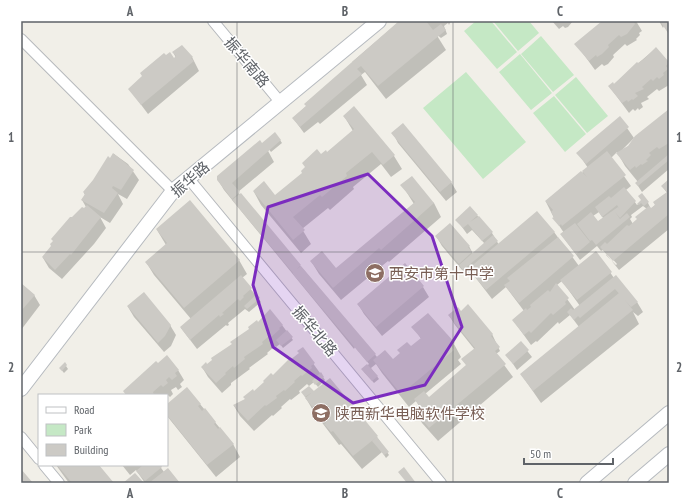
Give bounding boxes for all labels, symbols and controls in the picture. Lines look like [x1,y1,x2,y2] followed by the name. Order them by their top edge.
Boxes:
[126,3,134,20] text: A
[342,3,348,20] text: B
[557,3,563,20] text: C
[220,33,274,91] street label: 振华南路
[8,129,14,146] text: 1
[676,129,682,146] text: 1
[167,157,213,201] street label: 振华路
[364,262,386,284] school or university icon: 西安市第十中学
[389,264,494,283] place label: 西安市第十中学
[288,302,342,360] street label: 振华北路
[8,359,14,376] text: 2
[676,359,682,376] text: 2
[38,394,168,466] legend
[74,402,94,417] text: Road
[310,402,332,424] school or university icon: 陕西新华电脑软件学校
[335,404,485,423] place label: 陕西新华电脑软件学校
[74,422,92,437] text: Park
[524,440,613,466] scale bar
[74,442,109,457] text: Building
[530,446,551,461] text: 50 m
[126,485,134,502] text: A
[342,485,348,502] text: B
[557,485,563,502] text: C

